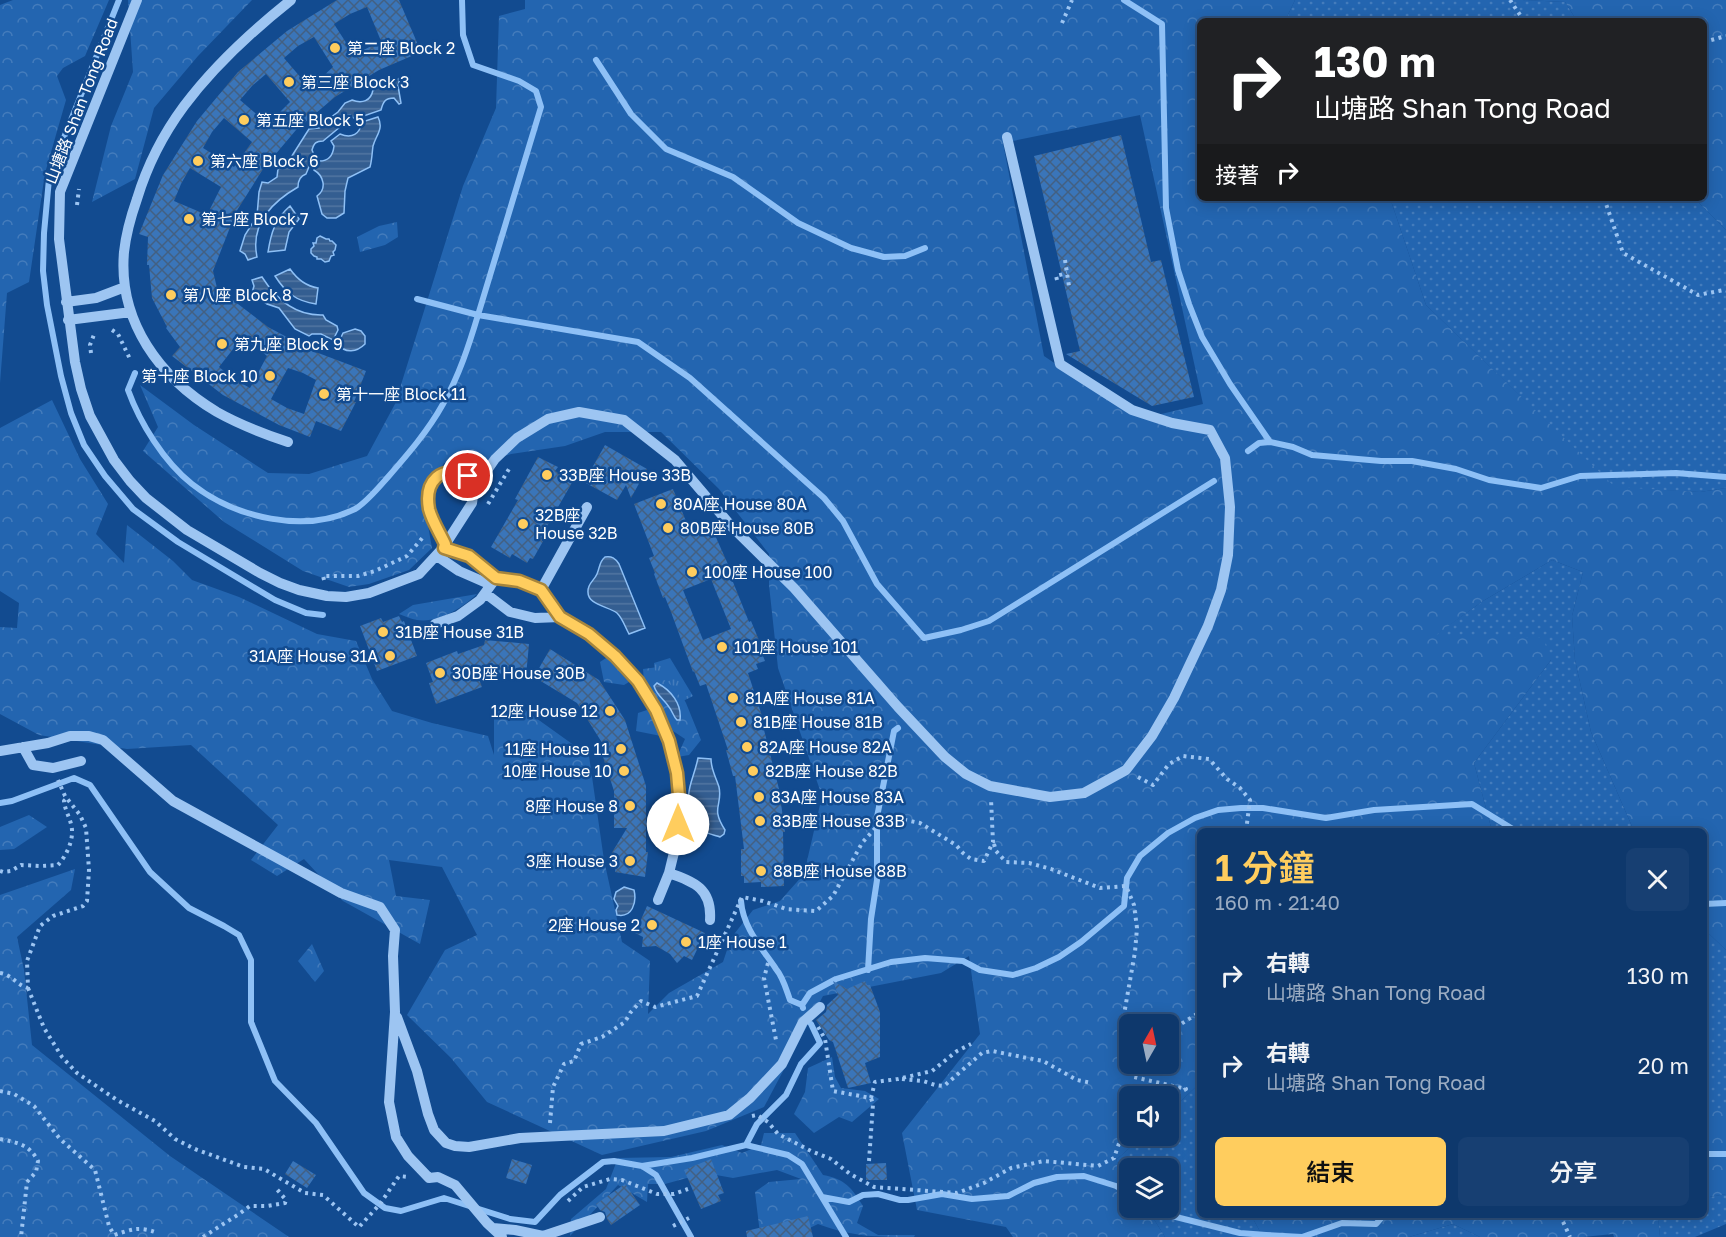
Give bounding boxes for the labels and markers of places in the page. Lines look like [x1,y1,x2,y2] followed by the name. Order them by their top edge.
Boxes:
[347,38,455,58] place label: 第二座 Block 2
[328,41,342,55] marker: 第二座 Block 2
[301,72,409,92] place label: 第三座 Block 3
[282,75,296,89] marker: 第三座 Block 3
[256,110,364,130] place label: 第五座 Block 5
[237,113,251,127] marker: 第五座 Block 5
[210,151,319,171] place label: 第六座 Block 6
[191,154,205,168] marker: 第六座 Block 6
[201,209,309,229] place label: 第七座 Block 7
[182,212,196,226] marker: 第七座 Block 7
[183,285,292,305] place label: 第八座 Block 8
[164,288,178,302] marker: 第八座 Block 8
[234,334,343,354] place label: 第九座 Block 9
[215,337,229,351] marker: 第九座 Block 9
[141,366,258,386] place label: 第十座 Block 10
[263,369,277,383] marker: 第十座 Block 10
[336,384,467,404] place label: 第十一座 Block 11
[317,387,331,401] marker: 第十一座 Block 11
[442,450,493,501] pin
[559,465,691,485] place label: 33B座 House 33B
[540,468,554,482] marker: 33B座 House 33B
[673,494,807,514] place label: 80A座 House 80A
[654,497,668,511] marker: 80A座 House 80A
[535,505,618,543] place label: 32B座 House 32B
[516,517,530,531] marker: 32B座 House 32B
[680,518,814,538] place label: 80B座 House 80B
[661,521,675,535] marker: 80B座 House 80B
[704,562,832,582] place label: 100座 House 100
[685,565,699,579] marker: 100座 House 100
[395,622,524,642] place label: 31B座 House 31B
[376,625,390,639] marker: 31B座 House 31B
[734,637,858,657] place label: 101座 House 101
[715,640,729,654] marker: 101座 House 101
[249,646,378,666] place label: 31A座 House 31A
[383,649,397,663] marker: 31A座 House 31A
[452,663,585,683] place label: 30B座 House 30B
[433,666,447,680] marker: 30B座 House 30B
[745,688,875,708] place label: 81A座 House 81A
[726,691,740,705] marker: 81A座 House 81A
[491,701,598,721] place label: 12座 House 12
[603,704,617,718] marker: 12座 House 12
[753,712,883,732] place label: 81B座 House 81B
[734,715,748,729] marker: 81B座 House 81B
[759,737,892,757] place label: 82A座 House 82A
[505,739,609,759] place label: 11座 House 11
[740,740,754,754] marker: 82A座 House 82A
[614,742,628,756] marker: 11座 House 11
[503,761,612,781] place label: 10座 House 10
[765,761,898,781] place label: 82B座 House 82B
[617,764,631,778] marker: 10座 House 10
[746,764,760,778] marker: 82B座 House 82B
[771,787,904,807] place label: 83A座 House 83A
[752,790,766,804] marker: 83A座 House 83A
[525,796,618,816] place label: 8座 House 8
[623,799,637,813] marker: 8座 House 8
[772,811,905,831] place label: 83B座 House 83B
[753,814,767,828] marker: 83B座 House 83B
[526,851,618,871] place label: 3座 House 3
[623,854,637,868] marker: 3座 House 3
[773,861,907,881] place label: 88B座 House 88B
[754,864,768,878] marker: 88B座 House 88B
[548,915,640,935] place label: 2座 House 2
[645,918,659,932] marker: 2座 House 2
[698,932,787,952] place label: 1座 House 1
[679,935,693,949] marker: 1座 House 1

